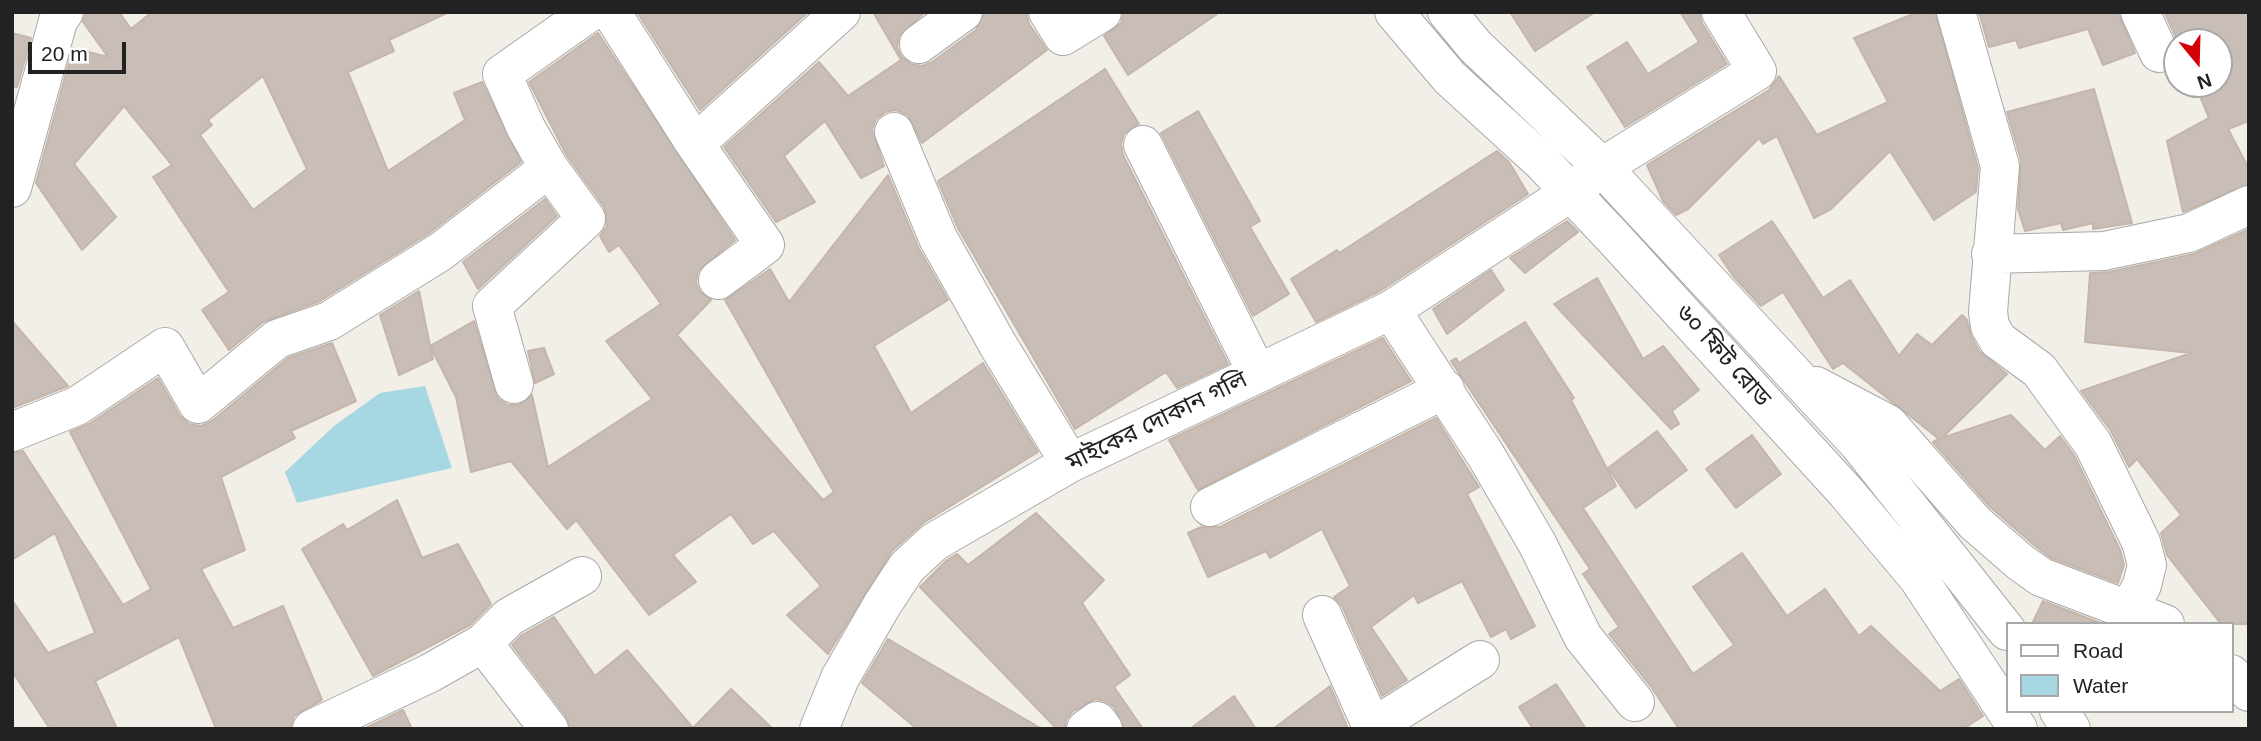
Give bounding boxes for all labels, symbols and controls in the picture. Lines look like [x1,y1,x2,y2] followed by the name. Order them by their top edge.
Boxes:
[32,28,130,72] scale bar
[2163,28,2233,98] north arrow
[41,42,88,65] text: 20 m
[2194,69,2214,94] text: N
[1670,299,1776,413] street label: ৬০ ফিট রোড
[1062,366,1252,478] street label: মাইকের দোকান গলি
[2006,622,2233,713] legend
[2073,639,2123,662] text: Road
[2073,674,2128,697] text: Water

